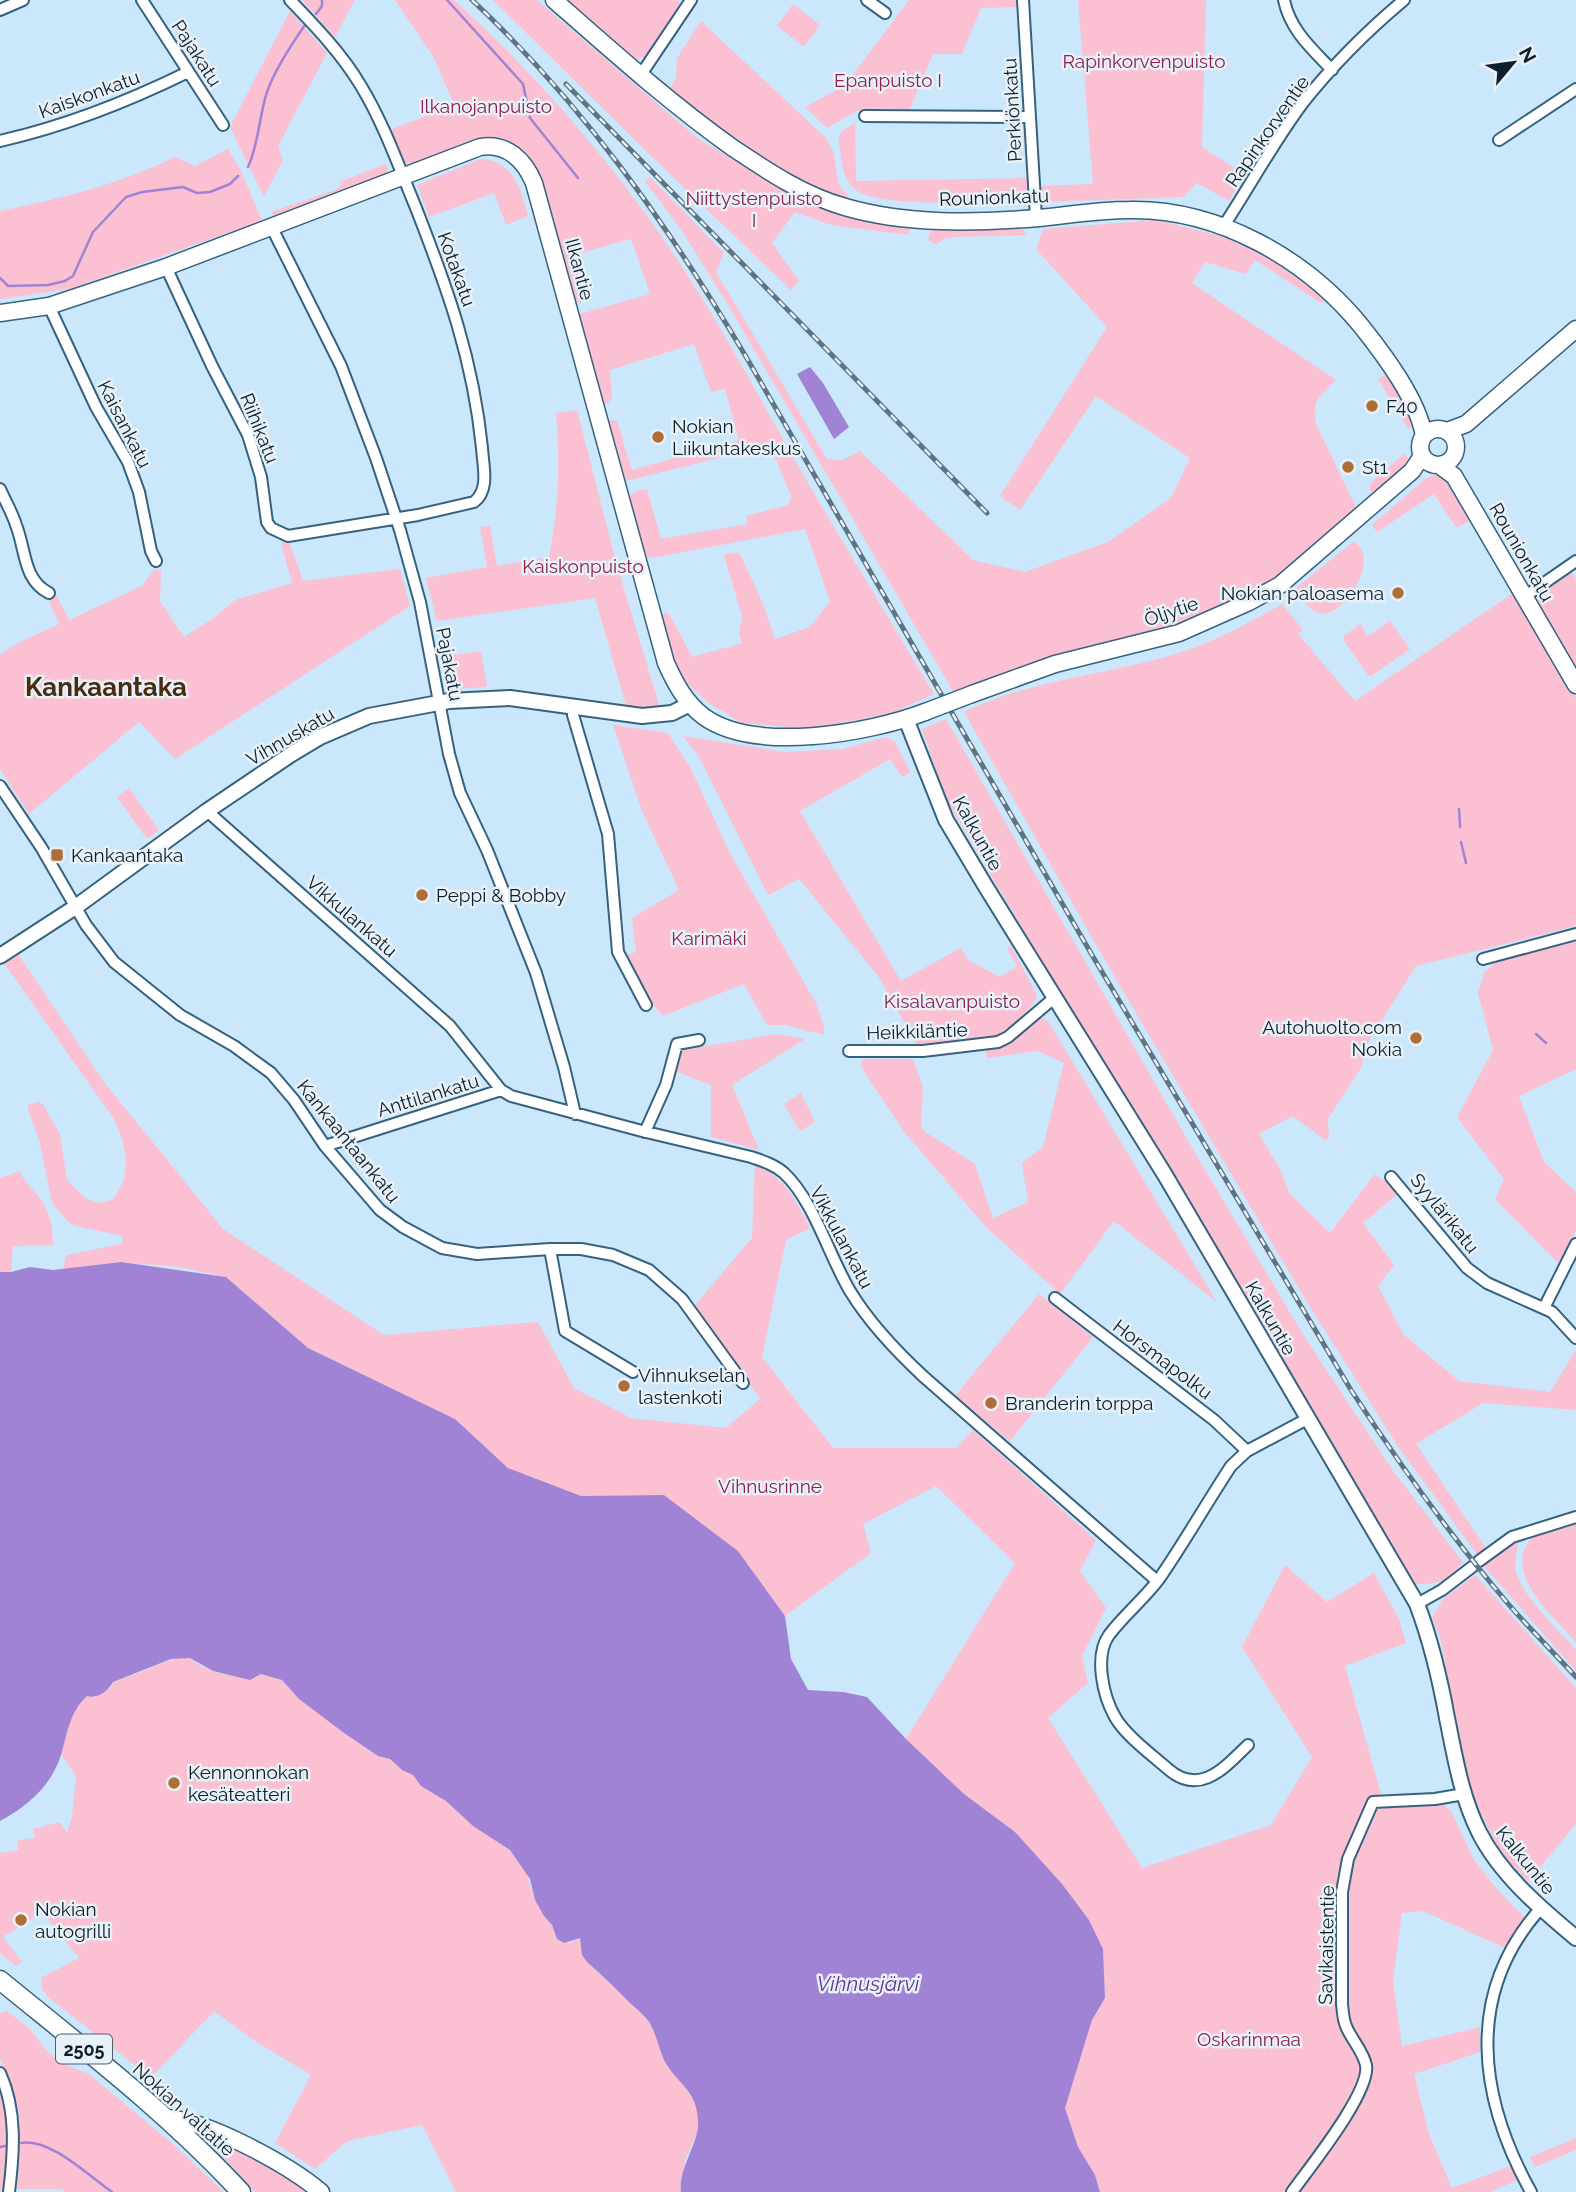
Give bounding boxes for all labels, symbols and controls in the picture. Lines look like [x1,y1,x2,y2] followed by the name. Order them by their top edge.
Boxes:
[167,16,227,90] street label: Pajakatu
[1478,28,1548,98] north arrow
[1515,43,1541,66] text: N
[1063,50,1225,72] park label: Rapinkorvenpuisto
[998,57,1026,163] street label: Perkiönkatu
[36,66,142,122] street label: Kaiskonkatu
[834,69,942,91] park label: Epanpuisto I
[1221,71,1313,191] street label: Rapinkorventie
[420,95,552,117] park label: Ilkanojanpuisto
[939,184,1049,210] street label: Rounionkatu
[685,187,823,231] park label: Niittystenpuisto I
[433,229,481,309] street label: Kotakatu
[561,236,599,302] street label: Ilkantie
[94,377,156,471] street label: Kaisankatu
[236,390,284,466] street label: Riihikatu
[1386,395,1418,417] place label: F40
[1364,398,1380,414] marker: F40
[672,415,801,459] place label: Nokian Liikuntakeskus
[650,429,666,445] marker: Nokian Liikuntakeskus
[1362,456,1388,478] place label: St1
[1340,459,1356,475] marker: St1
[1485,499,1559,605] street label: Rounionkatu
[522,555,644,577] park label: Kaiskonpuisto
[1221,582,1384,604] place label: Nokian paloasema
[1390,585,1406,601] marker: Nokian paloasema
[1141,592,1201,630] street label: Öljytie
[432,625,468,703] street label: Pajakatu
[25,672,187,702] district label: Kankaantaka
[242,702,338,770] street label: Vihnuskatu
[949,792,1007,874] street label: Kalkuntie
[71,844,183,866] place label: Kankaantaka
[49,847,65,863] marker: Kankaantaka
[302,871,402,961] street label: Vikkulankatu
[436,884,566,906] place label: Peppi & Bobby
[414,887,430,903] marker: Peppi & Bobby
[671,927,747,949] park label: Karimäki
[884,990,1020,1012] park label: Kisalavanpuisto
[1262,1016,1402,1060] place label: Autohuolto.com Nokia
[866,1018,968,1044] street label: Heikkiläntie
[1408,1030,1424,1046] marker: Autohuolto.com Nokia
[374,1069,482,1121] street label: Anttilankatu
[293,1075,405,1207] street label: Kankaantaankatu
[1406,1169,1484,1257] street label: Syylärikatu
[806,1182,878,1292] street label: Vikkulankatu
[1241,1277,1301,1359] street label: Kalkuntie
[1109,1315,1217,1403] street label: Horsmapolku
[638,1364,745,1408] place label: Vihnukselan lastenkoti
[616,1378,632,1394] marker: Vihnukselan lastenkoti
[1005,1392,1153,1414] place label: Branderin torppa
[983,1395,999,1411] marker: Branderin torppa
[718,1475,822,1497] park label: Vihnusrinne
[188,1761,309,1805] place label: Kennonnokan kesäteatteri
[166,1775,182,1791] marker: Kennonnokan kesäteatteri
[1492,1821,1560,1899] street label: Kalkuntie
[1314,1885,1338,2005] street label: Savikaistentie
[35,1898,111,1942] place label: Nokian autogrilli
[13,1912,29,1928] marker: Nokian autogrilli
[817,1971,920,1996] water label: Vihnusjärvi
[1197,2028,1301,2050] park label: Oskarinmaa
[56,2035,112,2064] road number: 2505
[129,2057,239,2161] street label: Nokian valtatie

